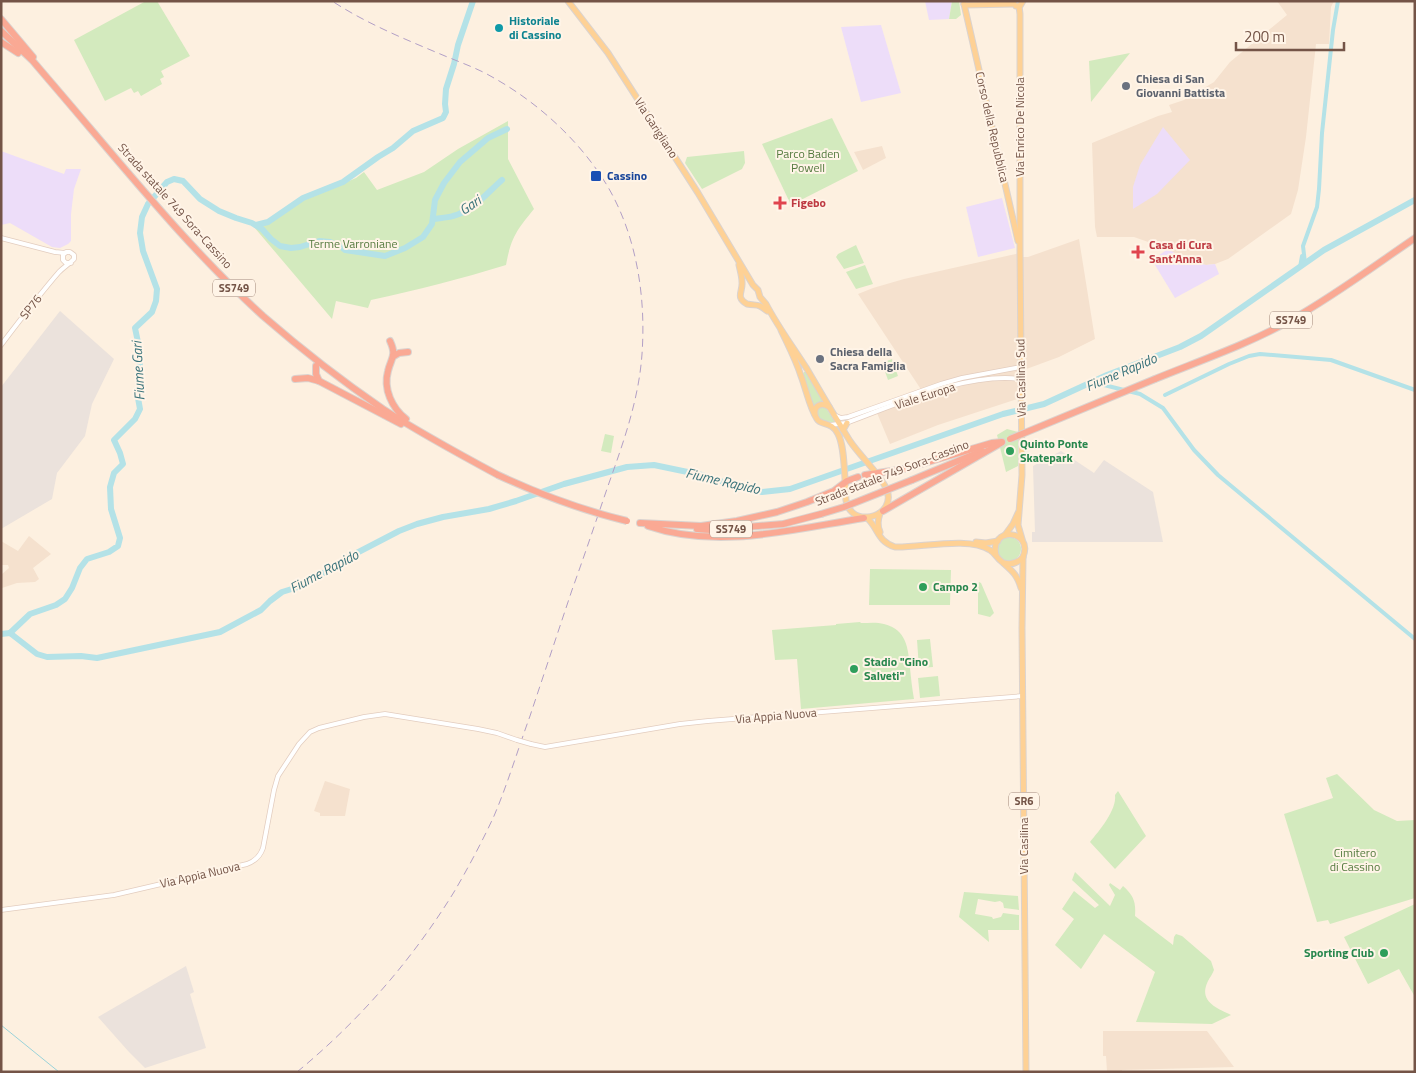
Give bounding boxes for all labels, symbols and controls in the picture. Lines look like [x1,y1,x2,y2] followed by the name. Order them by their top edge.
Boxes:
[509,11,561,44] place label: Historiale di Cassino
[1236,20,1344,52] scale bar
[493,22,505,34] marker: Historiale di Cassino
[1244,25,1285,48] text: 200 m
[1136,69,1225,102] place label: Chiesa di San Giovanni Battista
[970,70,1014,184] street label: Corso della Repubblica
[1010,77,1029,177] street label: Via Enrico De Nicola
[1120,80,1132,92] marker: Chiesa di San Giovanni Battista
[630,94,683,162] street label: Via Garigliano
[114,139,237,273] street label: Strada statale 749 Sora-Cassino
[776,144,840,177] park label: Parco Baden Powell
[607,166,647,185] place label: Cassino
[589,169,603,183] marker: Cassino
[455,188,487,220] water label: Gari
[791,193,826,212] place label: Figebo
[773,196,787,210] marker: Figebo
[309,234,397,253] park label: Terme Varroniane
[1149,235,1212,268] place label: Casa di Cura Sant'Anna
[1131,245,1145,259] marker: Casa di Cura Sant'Anna
[213,280,255,296] road number: SS749
[15,290,47,323] street label: SP76
[1270,312,1312,328] road number: SS749
[1010,338,1031,418] street label: Via Casilina Sud
[125,339,150,401] water label: Fiume Gari
[830,342,906,375] place label: Chiesa della Sacra Famiglia
[1082,347,1161,396] water label: Fiume Rapido
[814,353,826,365] marker: Chiesa della Sacra Famiglia
[892,377,958,414] street label: Viale Europa
[812,434,972,511] street label: Strada statale 749 Sora-Cassino
[1020,434,1088,467] place label: Quinto Ponte Skatepark
[1004,445,1016,457] marker: Quinto Ponte Skatepark
[684,462,763,499] water label: Fiume Rapido
[710,520,752,538] road number: SS749
[285,543,363,598] water label: Fiume Rapido
[933,577,978,596] place label: Campo 2
[917,581,929,593] marker: Campo 2
[864,652,928,685] place label: Stadio "Gino Salveti"
[848,663,860,675] marker: Stadio "Gino Salveti"
[734,702,818,729] street label: Via Appia Nuova
[1009,792,1039,809] road number: SR6
[1014,818,1033,874] street label: Via Casilina
[1330,843,1380,876] park label: Cimitero di Cassino
[158,856,242,893] street label: Via Appia Nuova
[1304,943,1374,962] place label: Sporting Club
[1378,947,1390,959] marker: Sporting Club

